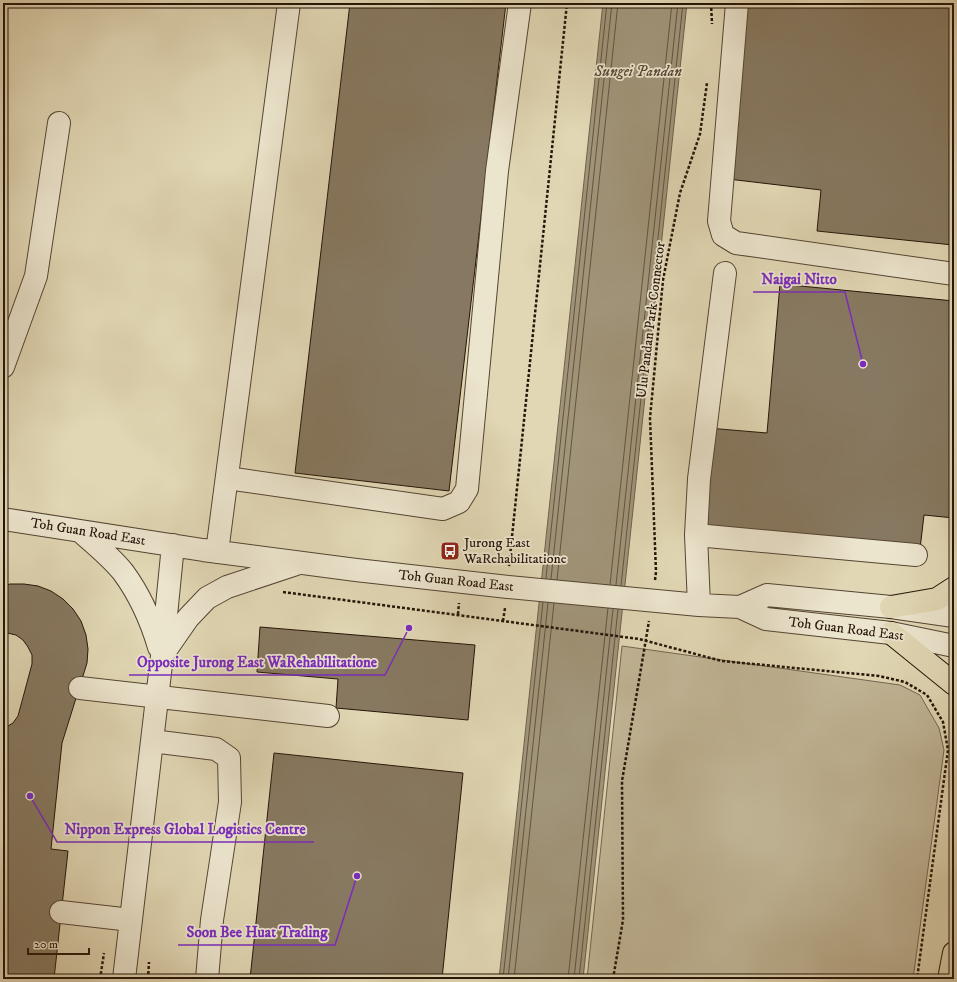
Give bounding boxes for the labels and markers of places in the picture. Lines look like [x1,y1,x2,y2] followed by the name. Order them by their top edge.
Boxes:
[753,265,845,292] callout: Naigai Nitto
[462,534,567,568] place label: Jurong East WaRehabilitatione
[439,540,461,562] bus stop icon: Jurong East WaRehabilitatione
[129,648,385,675] callout: Opposite Jurong East WaRehabilitatione
[57,815,314,842] callout: Nippon Express Global Logistics Centre
[178,918,335,945] callout: Soon Bee Huat Trading

